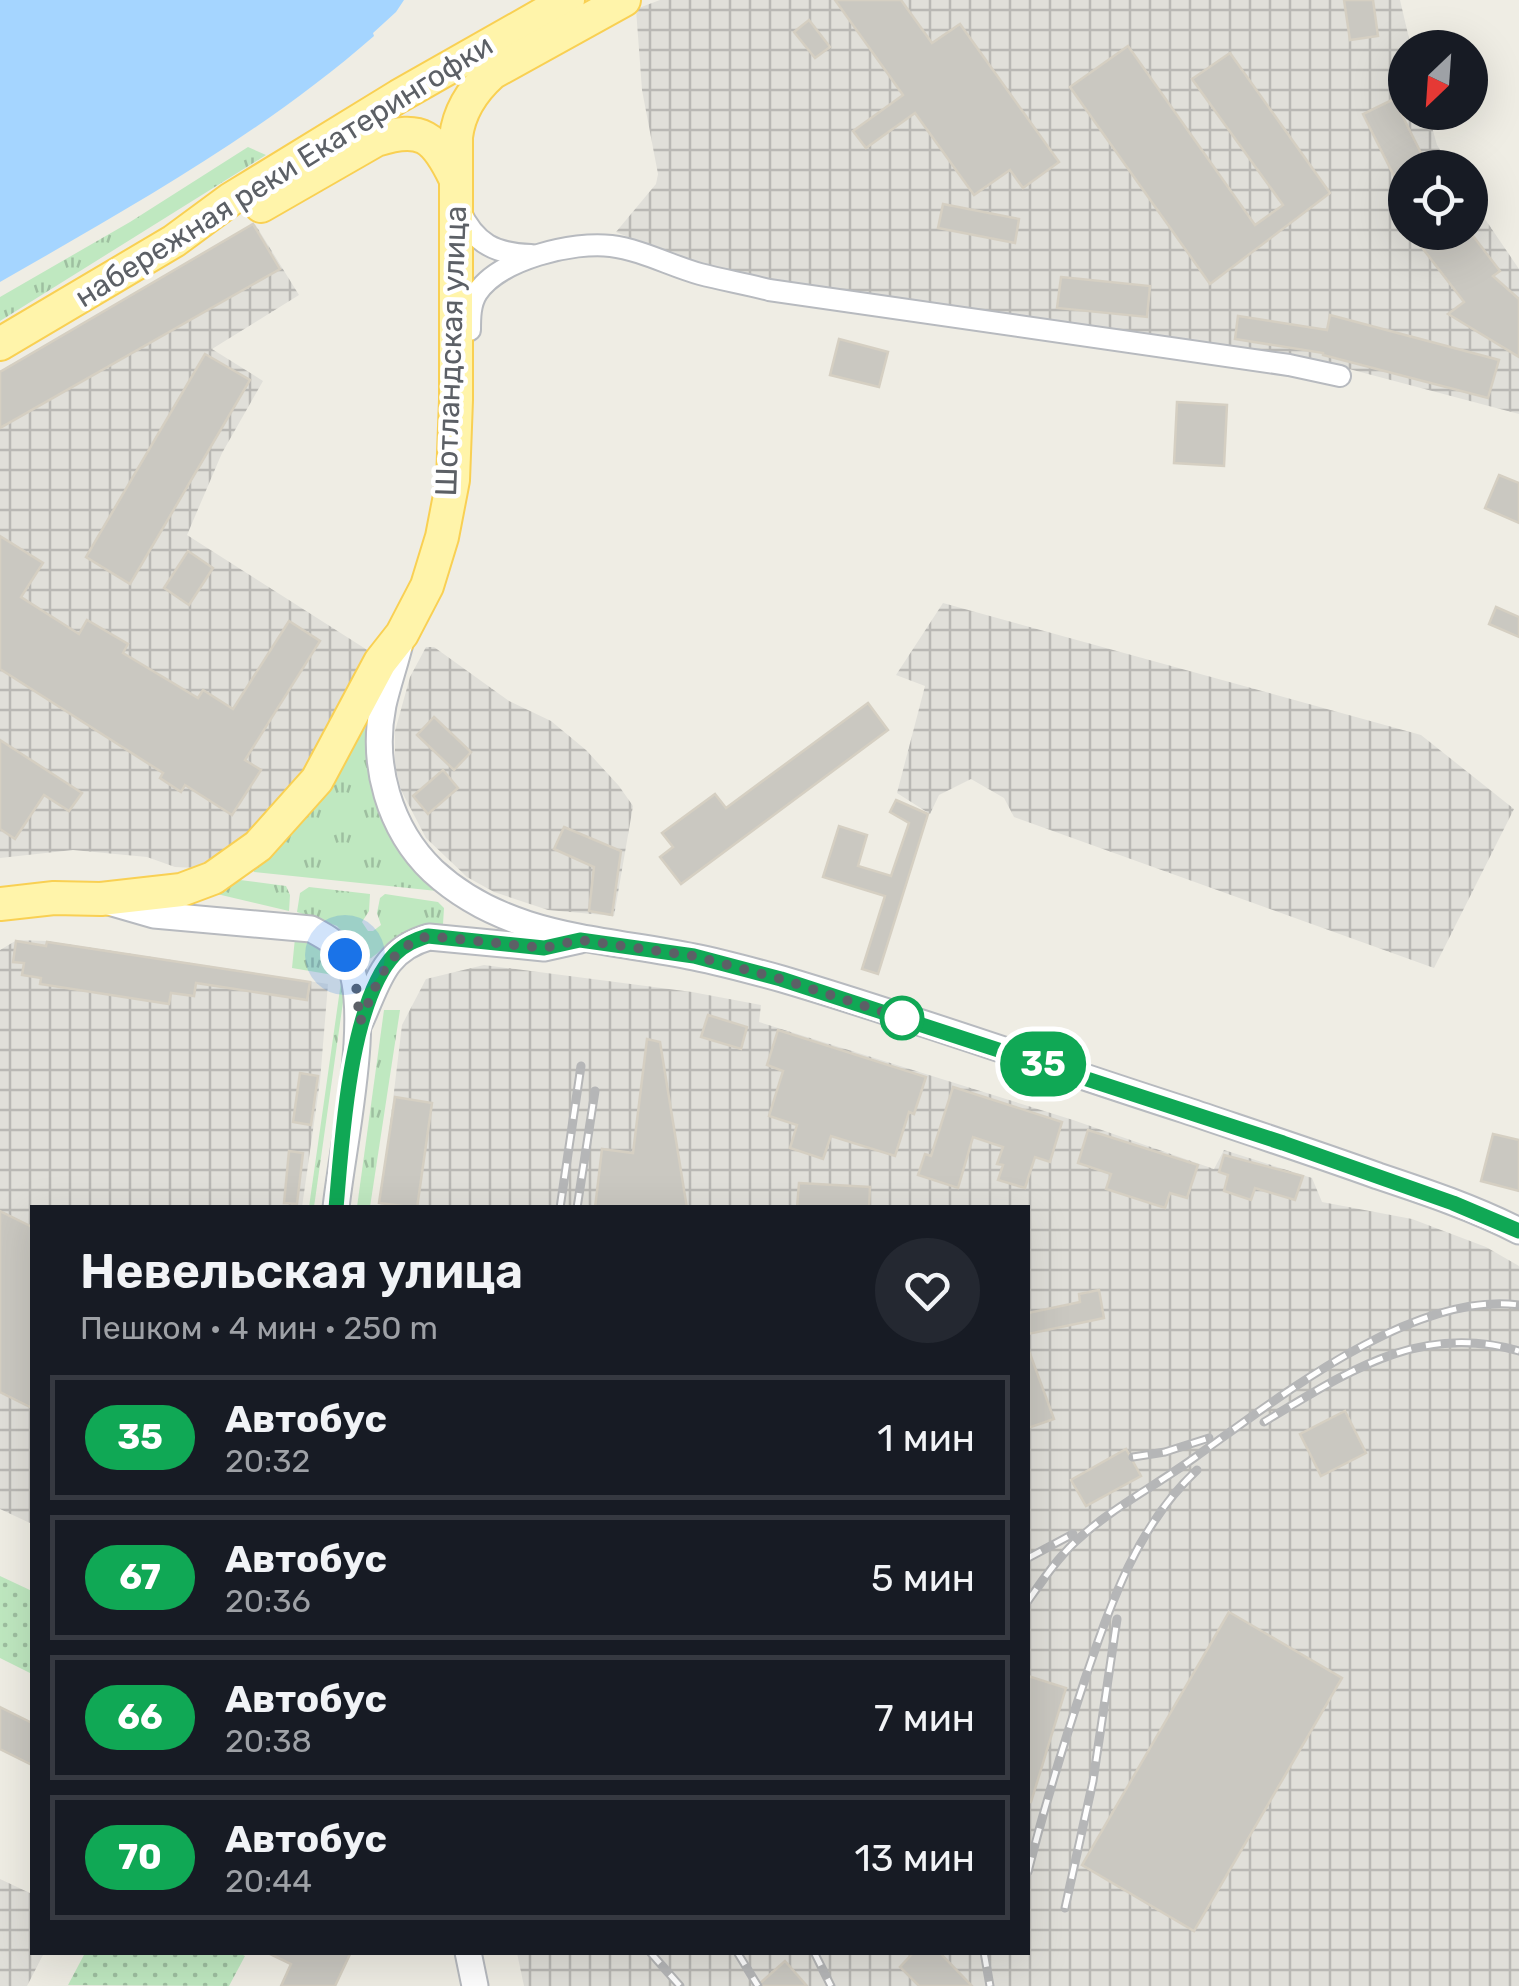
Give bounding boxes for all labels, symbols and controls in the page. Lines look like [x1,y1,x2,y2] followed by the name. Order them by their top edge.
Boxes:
[69,27,499,315] street label: набережная реки Екатерингофки
[1388,30,1488,130] north arrow
[1388,30,1488,250] map controls
[1388,150,1488,250] button: locate
[428,205,474,497] street label: Шотландская улица
[320,930,370,980] your location
[881,997,923,1039] unlabelled marker
[998,1032,1088,1096] line badge: 35
[1020,1043,1066,1085] text: 35
[875,1238,980,1343] button: heart
[80,1243,523,1300] text: Невельская улица
[80,1309,438,1347] text: Пешком · 4 мин · 250 m
[225,1396,387,1442] text: Автобус
[877,1415,975,1461] text: 1 мин
[117,1416,163,1458] text: 35
[225,1442,310,1480] text: 20:32
[225,1536,387,1582] text: Автобус
[871,1555,975,1601] text: 5 мин
[119,1556,161,1598] text: 67
[225,1582,311,1620] text: 20:36
[225,1676,387,1722] text: Автобус
[874,1695,975,1741] text: 7 мин
[117,1696,163,1738] text: 66
[225,1722,312,1760] text: 20:38
[225,1816,387,1862] text: Автобус
[854,1835,975,1881] text: 13 мин
[118,1836,162,1878] text: 70
[225,1862,312,1900] text: 20:44

